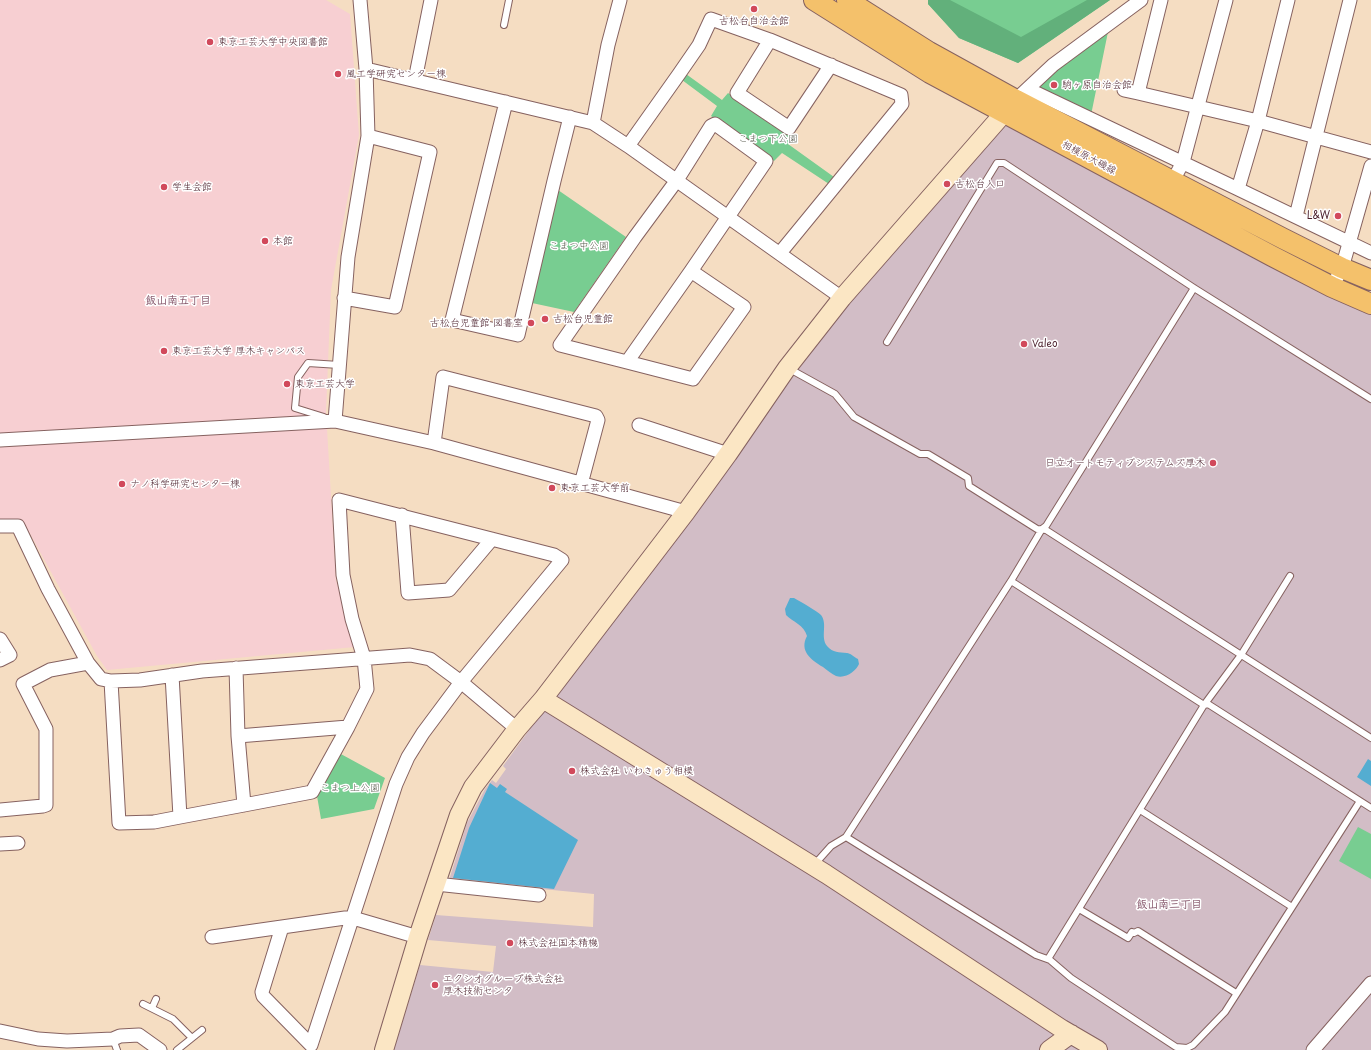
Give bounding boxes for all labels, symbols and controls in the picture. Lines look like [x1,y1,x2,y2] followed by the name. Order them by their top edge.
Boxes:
[749,4,759,14] marker: 古松台自治会館
[719,15,789,27] place label: 古松台自治会館
[218,36,328,48] place label: 東京工芸大学中央図書館
[205,37,215,47] marker: 東京工芸大学中央図書館
[346,68,446,80] place label: 風工学研究センター棟
[333,69,343,79] marker: 風工学研究センター棟
[1062,79,1132,91] place label: 駒ヶ原自治会館
[1049,80,1059,90] marker: 駒ヶ原自治会館
[738,133,798,145] park label: こまつ下公園
[1060,139,1118,177] street label: 相模原大磯線
[955,178,1005,190] place label: 古松台入口
[942,179,952,189] marker: 古松台入口
[172,181,212,193] place label: 学生会館
[159,182,169,192] marker: 学生会館
[1307,210,1330,222] place label: L&W
[1333,211,1343,221] marker: L&W
[273,235,293,247] place label: 本館
[260,236,270,246] marker: 本館
[549,240,609,252] park label: こまつ中公園
[145,294,211,308] district label: 飯山南五丁目
[553,313,613,325] place label: 古松台児童館
[540,314,550,324] marker: 古松台児童館
[430,317,523,329] place label: 古松台児童館 図書室
[526,318,536,328] marker: 古松台児童館 図書室
[1032,338,1058,350] place label: Valeo
[1019,339,1029,349] marker: Valeo
[172,345,305,357] place label: 東京工芸大学 厚木キャンパス
[159,346,169,356] marker: 東京工芸大学 厚木キャンパス
[295,378,355,390] place label: 東京工芸大学
[282,379,292,389] marker: 東京工芸大学
[1045,457,1205,469] place label: 日立オートモティブシステムズ厚木
[1208,458,1218,468] marker: 日立オートモティブシステムズ厚木
[130,478,240,490] place label: ナノ科学研究センター棟
[117,479,127,489] marker: ナノ科学研究センター棟
[560,482,630,494] place label: 東京工芸大学前
[547,483,557,493] marker: 東京工芸大学前
[580,765,693,777] place label: 株式会社 いわきゅう相模
[567,766,577,776] marker: 株式会社 いわきゅう相模
[320,782,380,794] park label: こまつ上公園
[1136,898,1202,912] district label: 飯山南三丁目
[518,937,598,949] place label: 株式会社国本精機
[505,938,515,948] marker: 株式会社国本精機
[443,973,563,996] place label: エクシオグループ株式会社 厚木技術センタ
[430,980,440,990] marker: エクシオグループ株式会社 厚木技術センタ

